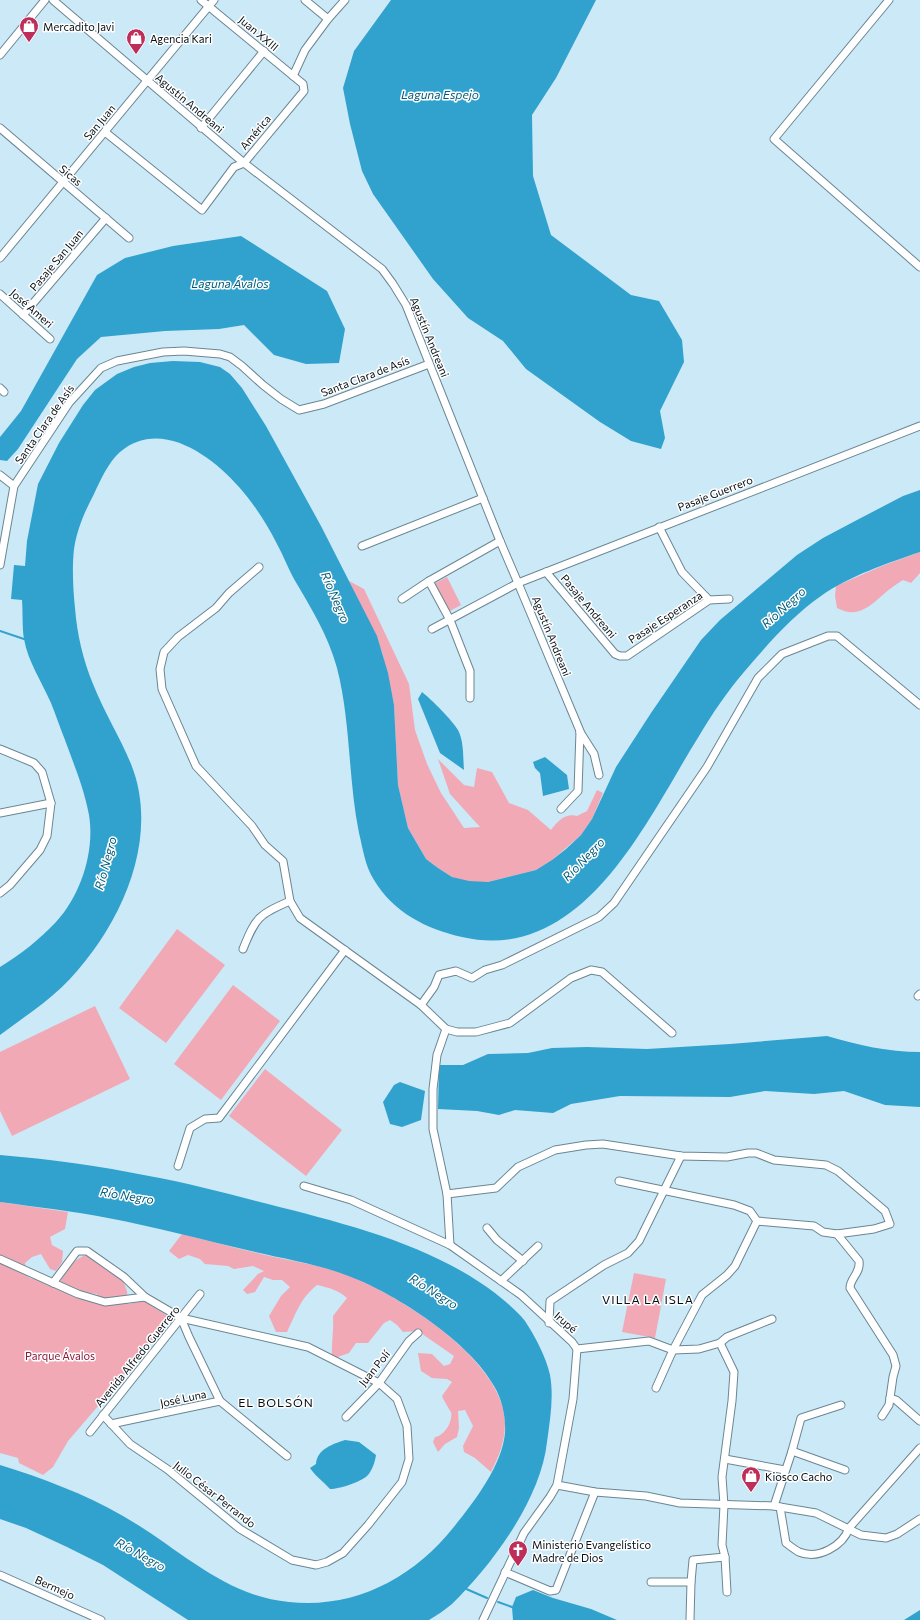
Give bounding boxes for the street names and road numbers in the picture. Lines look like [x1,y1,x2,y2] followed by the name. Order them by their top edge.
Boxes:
[236,13,281,54] street label: Juan XXIII
[153,71,227,136] street label: Agustín Andreani
[81,102,118,143] street label: San Juan
[237,112,273,152] street label: América
[57,162,85,188] street label: Sicas
[27,227,86,294] street label: Pasaje San Juan
[7,286,56,331] street label: José Ameri
[408,295,452,379] street label: Agustín Andreani
[319,353,411,399] street label: Santa Clara de Asís
[12,382,76,466] street label: Santa Clara de Asís
[676,473,755,513] street label: Pasaje Guerrero
[559,571,620,641] street label: Pasaje Andreani
[626,588,704,646] street label: Pasaje Esperanza
[530,594,574,678] street label: Agustín Andreani
[92,1302,182,1409] street label: Avenida Alfredo Guerrero
[552,1309,580,1336] street label: Irupé
[356,1347,394,1389] street label: Juan Polí
[159,1387,208,1410] street label: José Luna
[171,1458,259,1531] street label: Julio César Perrando
[33,1573,77,1602] street label: Bermejo

